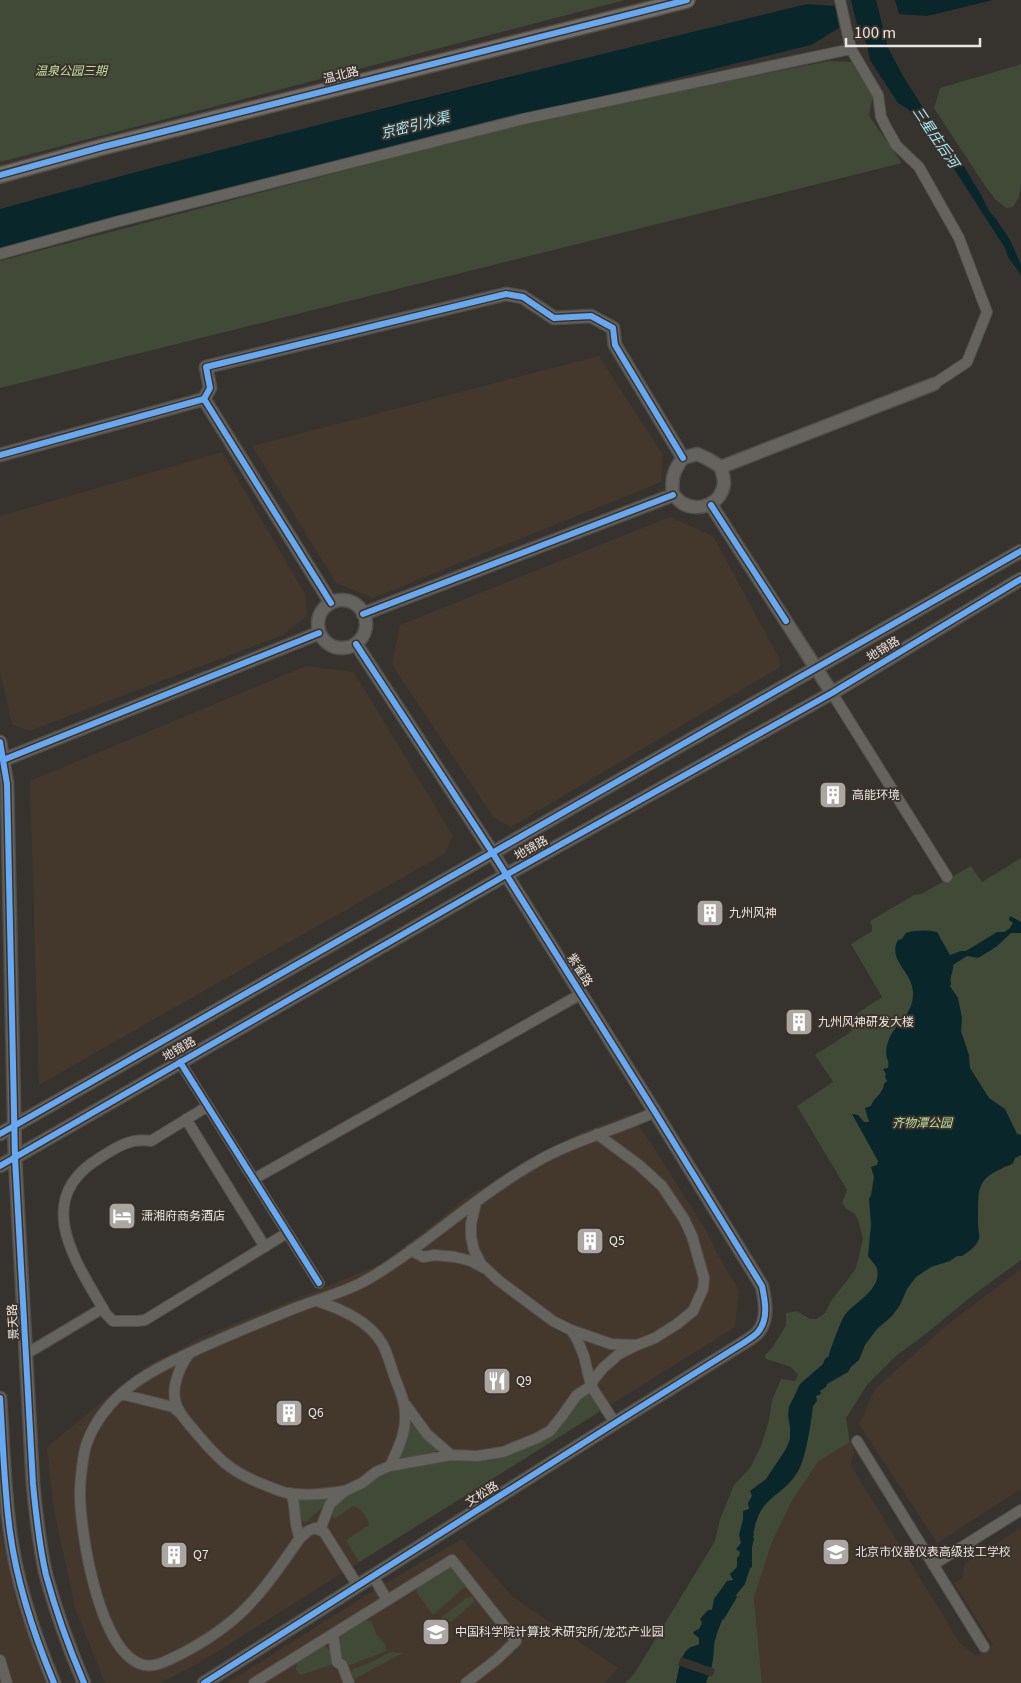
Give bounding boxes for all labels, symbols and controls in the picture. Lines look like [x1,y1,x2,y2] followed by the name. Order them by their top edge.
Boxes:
[846,15,980,47] scale bar
[854,21,896,42] text: 100 m
[35,61,109,78] park label: 温泉公园三期
[321,61,360,86] street label: 温北路
[909,102,966,174] water label: 三星庄后河
[378,105,453,142] water label: 京密引水渠
[862,631,902,664] street label: 地锦路
[818,780,848,810] building icon: 高能环境
[852,785,900,802] place label: 高能环境
[510,831,550,863] street label: 地锦路
[695,898,725,928] building icon: 九州风神
[729,903,777,920] place label: 九州风神
[565,949,598,989] street label: 紫雀路
[784,1007,814,1037] building icon: 九州风神研发大楼
[818,1012,914,1029] place label: 九州风神研发大楼
[158,1031,198,1064] street label: 地锦路
[892,1113,954,1130] park label: 齐物潭公园
[107,1201,137,1231] hotel icon: 潇湘府商务酒店
[141,1206,225,1223] place label: 潇湘府商务酒店
[575,1226,605,1256] building icon: Q5
[609,1231,625,1248] place label: Q5
[2,1304,21,1341] street label: 景天路
[482,1366,512,1396] restaurant icon: Q9
[516,1371,532,1388] place label: Q9
[274,1398,304,1428] building icon: Q6
[308,1403,324,1420] place label: Q6
[461,1476,501,1509] street label: 文松路
[821,1537,851,1567] school or university icon: 北京市仪器仪表高级技工学校
[159,1540,189,1570] building icon: Q7
[855,1542,1011,1559] place label: 北京市仪器仪表高级技工学校
[193,1545,209,1562] place label: Q7
[421,1617,451,1647] school or university icon: 中国科学院计算技术研究所/龙芯产业园
[455,1622,664,1639] place label: 中国科学院计算技术研究所/龙芯产业园

